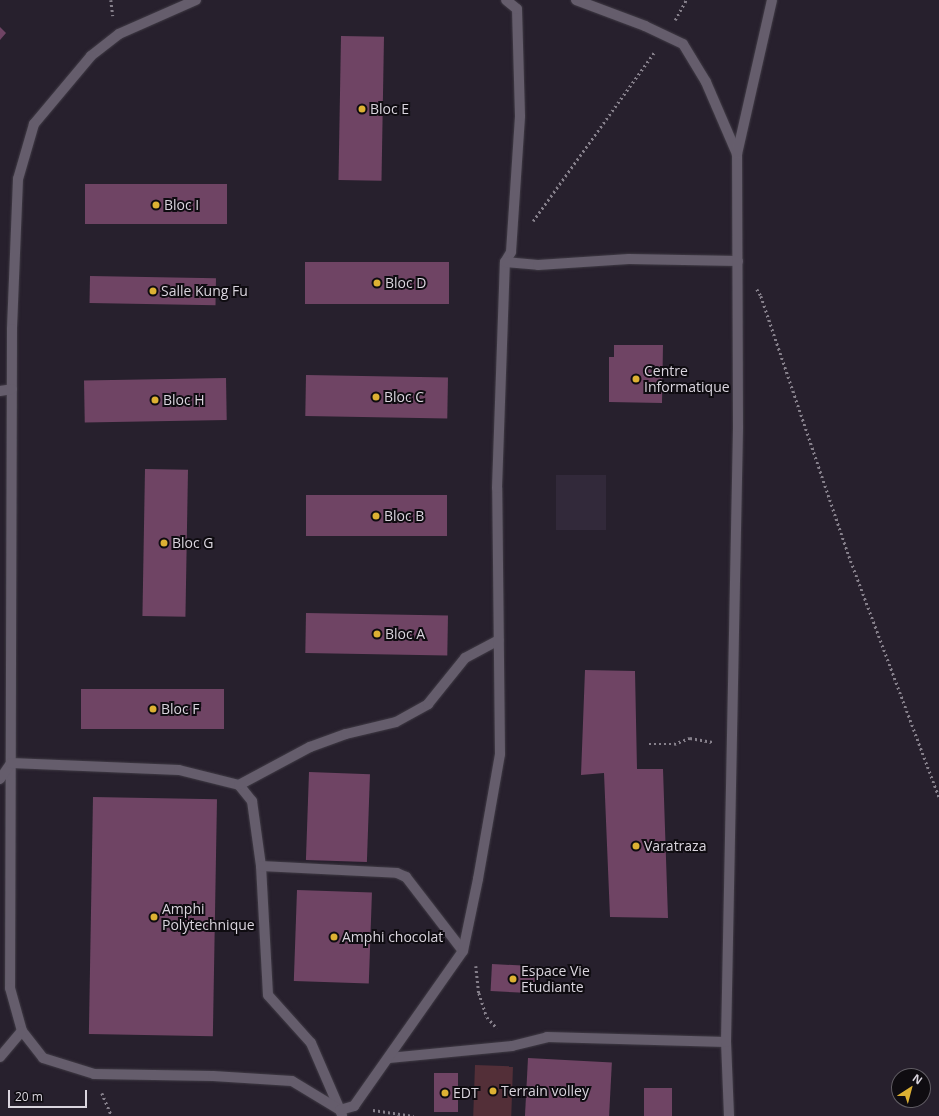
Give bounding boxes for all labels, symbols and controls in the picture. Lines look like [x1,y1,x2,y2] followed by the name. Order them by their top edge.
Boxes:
[370,101,409,117] place label: Bloc E
[357,104,367,114] marker: Bloc E
[164,197,199,213] place label: Bloc I
[151,200,161,210] marker: Bloc I
[385,275,427,291] place label: Bloc D
[372,278,382,288] marker: Bloc D
[161,283,248,299] place label: Salle Kung Fu
[148,286,158,296] marker: Salle Kung Fu
[644,363,730,396] place label: Centre Informatique
[631,374,641,384] marker: Centre Informatique
[384,389,424,405] place label: Bloc C
[163,392,205,408] place label: Bloc H
[371,392,381,402] marker: Bloc C
[150,395,160,405] marker: Bloc H
[384,508,424,524] place label: Bloc B
[371,511,381,521] marker: Bloc B
[172,535,214,551] place label: Bloc G
[159,538,169,548] marker: Bloc G
[385,626,425,642] place label: Bloc A
[372,629,382,639] marker: Bloc A
[161,701,200,717] place label: Bloc F
[148,704,158,714] marker: Bloc F
[644,838,706,854] place label: Varatraza
[631,841,641,851] marker: Varatraza
[162,901,255,934] place label: Amphi Polytechnique
[149,912,159,922] marker: Amphi Polytechnique
[342,929,443,945] place label: Amphi chocolat
[329,932,339,942] marker: Amphi chocolat
[521,963,590,996] place label: Espace Vie Etudiante
[508,974,518,984] marker: Espace Vie Etudiante
[891,1068,931,1108] north arrow
[910,1070,926,1087] text: N
[10,1082,89,1108] scale bar
[501,1083,589,1099] place label: Terrain volley
[453,1085,479,1101] place label: EDT
[488,1086,498,1096] marker: Terrain volley
[15,1088,43,1105] text: 20 m
[440,1088,450,1098] marker: EDT

